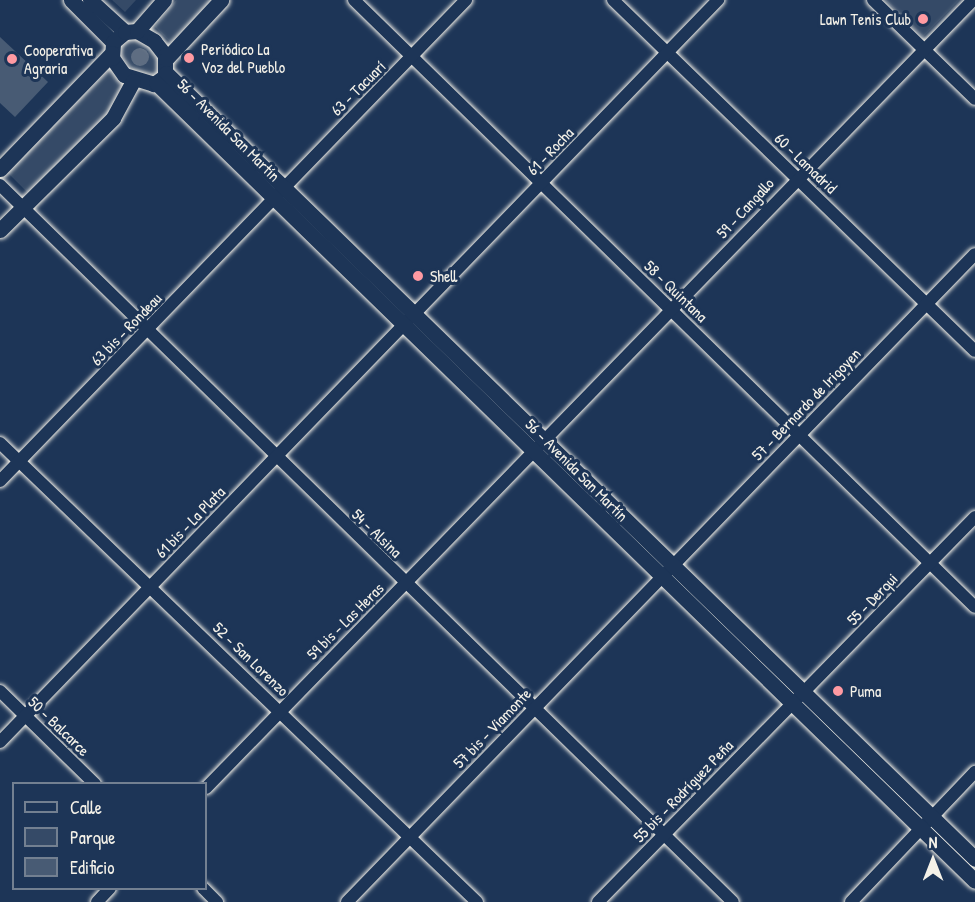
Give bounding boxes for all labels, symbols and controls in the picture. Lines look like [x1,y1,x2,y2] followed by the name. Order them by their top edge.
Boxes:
[820,9,911,29] place label: Lawn Tenis Club
[916,12,930,26] marker: Lawn Tenis Club
[201,39,285,77] place label: Periódico La Voz del Pueblo
[24,40,93,78] place label: Cooperativa Agraria
[182,51,196,65] marker: Periódico La Voz del Pueblo
[5,52,19,66] marker: Cooperativa Agraria
[327,57,389,119] street label: 63 - Tacuarí
[174,75,284,185] street label: 56 - Avenida San Martín
[523,123,577,179] street label: 61 - Rocha
[771,129,841,197] street label: 60 - Lamadrid
[712,174,778,242] street label: 59 - Cangallo
[640,256,712,326] street label: 58 - Quintana
[430,266,457,286] place label: Shell
[411,269,425,283] marker: Shell
[87,289,165,369] street label: 63 bis - Rondeau
[747,344,865,464] street label: 57 - Bernardo de Irigoyen
[522,415,632,525] street label: 56 - Avenida San Martín
[151,482,229,562] street label: 61 bis - La Plata
[348,505,406,561] street label: 54 - Alsina
[843,569,901,629] street label: 55 - Derqui
[303,579,387,663] street label: 59 bis - Las Heras
[209,618,293,700] street label: 52 - San Lorenzo
[850,681,881,701] place label: Puma
[449,684,535,772] street label: 57 bis - Viamonte
[831,684,845,698] marker: Puma
[24,692,94,760] street label: 50 - Balcarce
[629,736,737,846] street label: 55 bis - Rodríguez Peña
[12,782,207,890] legend
[70,795,102,820] text: Calle
[70,825,115,850] text: Parque
[903,830,963,890] north arrow
[929,831,937,853] text: N
[70,855,114,880] text: Edificio

